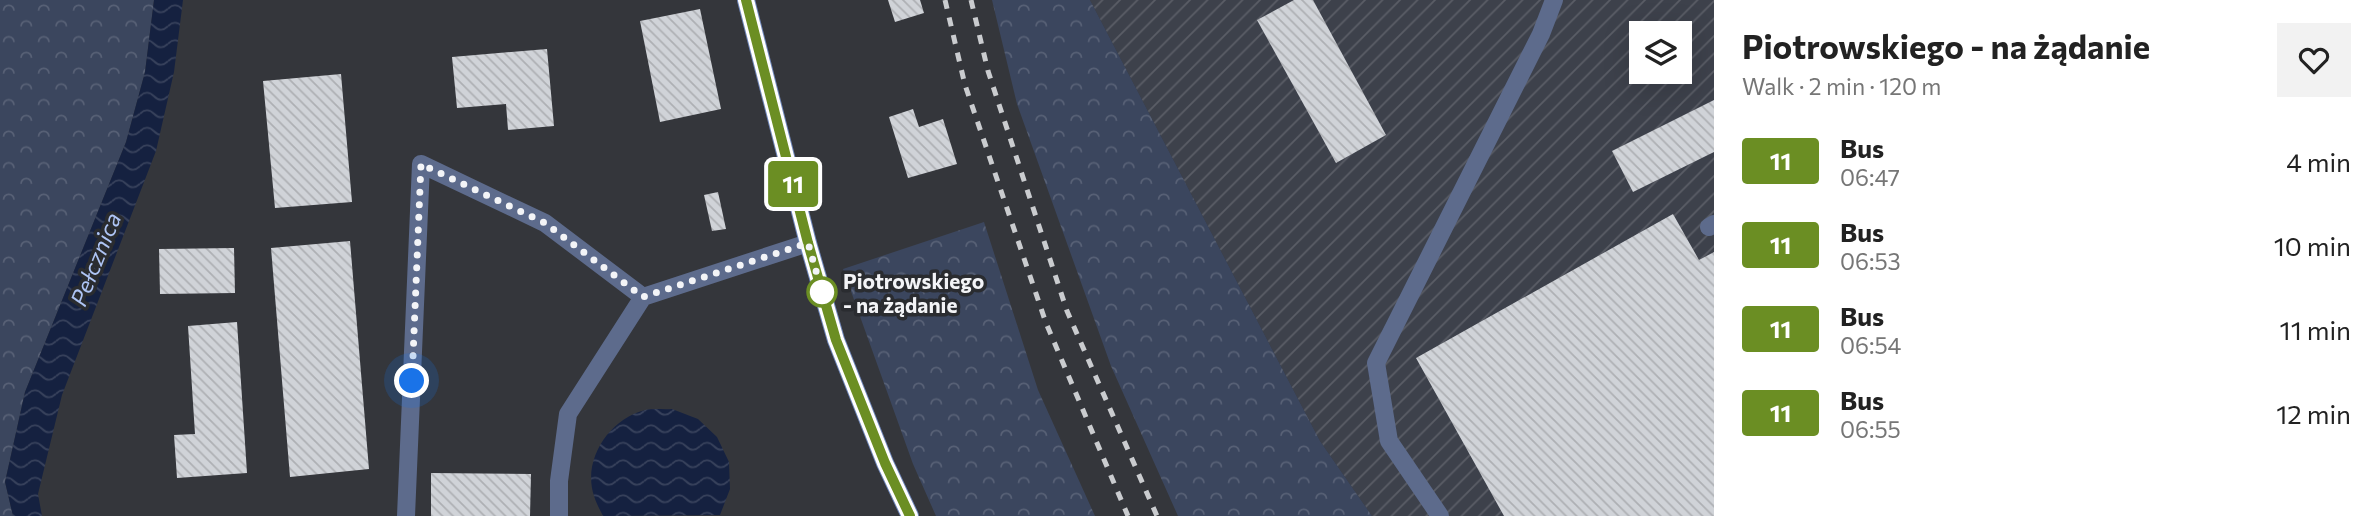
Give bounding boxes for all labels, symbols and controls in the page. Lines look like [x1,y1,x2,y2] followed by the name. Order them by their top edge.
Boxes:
[1629,21,1692,84] map controls
[1629,21,1692,84] button: layers
[2277,23,2351,97] button: heart
[1742,25,2150,66] text: Piotrowskiego - na żądanie
[1742,72,1941,100] text: Walk · 2 min · 120 m
[1840,132,1884,163] text: Bus
[1770,146,1791,175] text: 11
[2286,146,2351,177] text: 4 min
[762,161,824,207] line badge: 11
[1840,163,1900,191] text: 06:47
[782,169,804,198] text: 11
[64,208,126,310] water label: Pełcznica
[1840,216,1884,247] text: Bus
[1770,230,1791,259] text: 11
[2274,230,2351,261] text: 10 min
[1840,247,1901,275] text: 06:53
[843,268,984,317] place label: Piotrowskiego - na żądanie
[807,277,837,307] marker: Piotrowskiego - na żądanie
[1840,300,1884,331] text: Bus
[1770,314,1791,343] text: 11
[2280,314,2351,345] text: 11 min
[1840,331,1901,359] text: 06:54
[394,363,429,398] your location
[1840,384,1884,415] text: Bus
[1770,398,1791,427] text: 11
[2276,398,2351,429] text: 12 min
[1840,415,1901,443] text: 06:55

